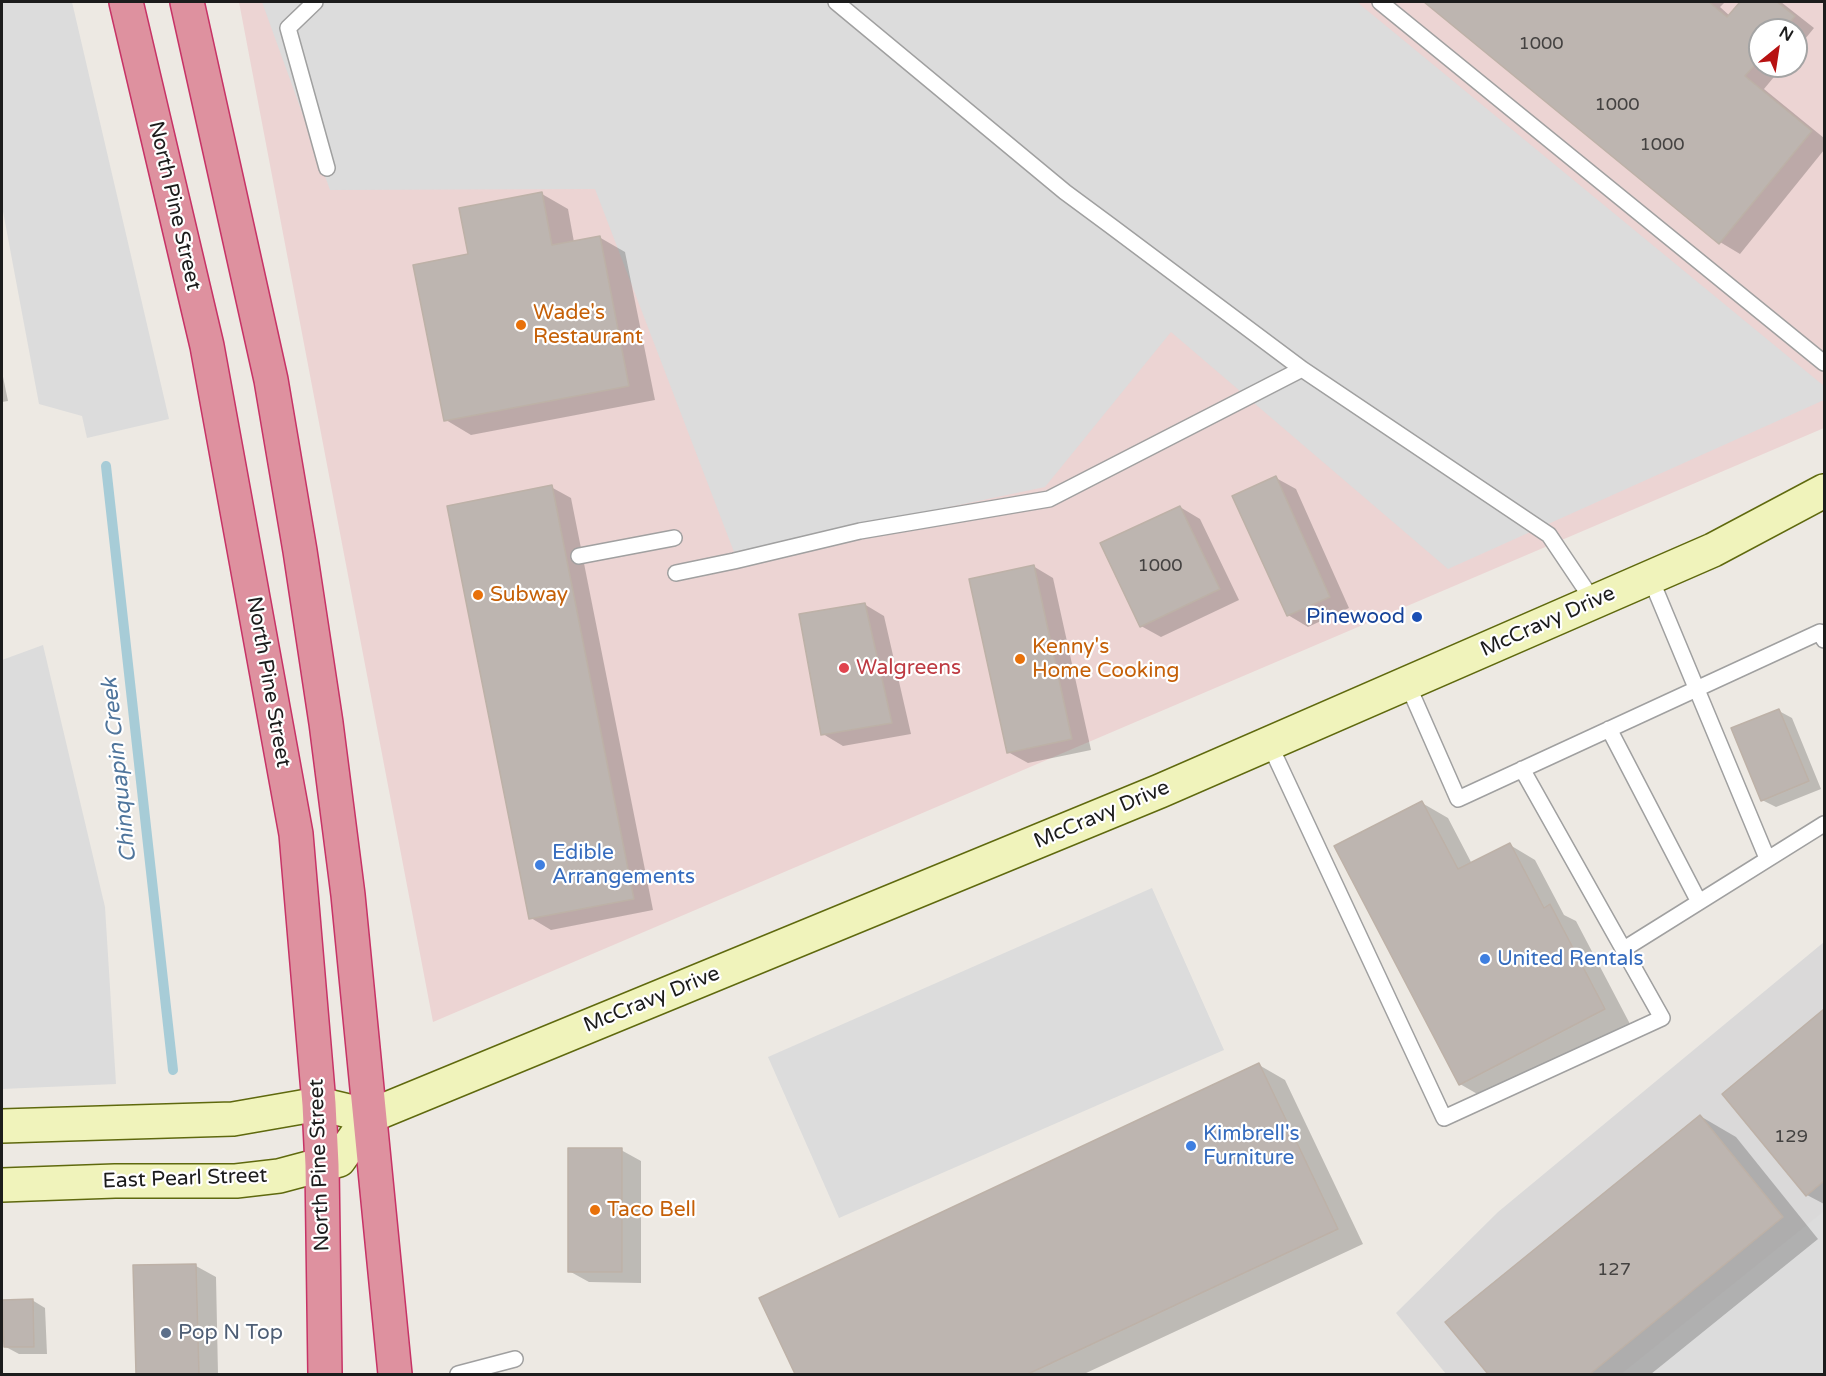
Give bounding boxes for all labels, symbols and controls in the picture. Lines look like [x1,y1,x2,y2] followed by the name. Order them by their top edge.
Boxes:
[1748,18,1808,78] north arrow
[1775,22,1797,46] text: N
[1518,33,1564,55] house number: 1000
[1594,94,1640,116] house number: 1000
[142,119,206,293] street label: North Pine Street
[1639,134,1685,156] house number: 1000
[533,300,643,350] place label: Wade's Restaurant
[514,318,528,332] marker: Wade's Restaurant
[1137,555,1183,577] house number: 1000
[1477,581,1619,663] street label: McCravy Drive
[490,582,568,608] place label: Subway
[471,588,485,602] marker: Subway
[241,595,295,769] street label: North Pine Street
[1306,604,1405,630] place label: Pinewood
[1410,610,1424,624] marker: Pinewood
[1032,634,1179,684] place label: Kenny's Home Cooking
[1013,652,1027,666] marker: Kenny's Home Cooking
[856,655,961,681] place label: Walgreens
[837,661,851,675] marker: Walgreens
[97,676,143,864] water label: Chinquapin Creek
[1031,775,1173,855] street label: McCravy Drive
[552,840,695,890] place label: Edible Arrangements
[533,858,547,872] marker: Edible Arrangements
[1497,946,1644,972] place label: United Rentals
[1478,952,1492,966] marker: United Rentals
[580,961,724,1039] street label: McCravy Drive
[304,1078,336,1252] street label: North Pine Street
[1203,1121,1300,1171] place label: Kimbrell's Furniture
[1774,1126,1808,1148] house number: 129
[1184,1139,1198,1153] marker: Kimbrell's Furniture
[102,1164,268,1194] street label: East Pearl Street
[607,1197,696,1223] place label: Taco Bell
[588,1203,602,1217] marker: Taco Bell
[1597,1259,1631,1281] house number: 127
[178,1320,283,1346] place label: Pop N Top
[159,1326,173,1340] marker: Pop N Top

